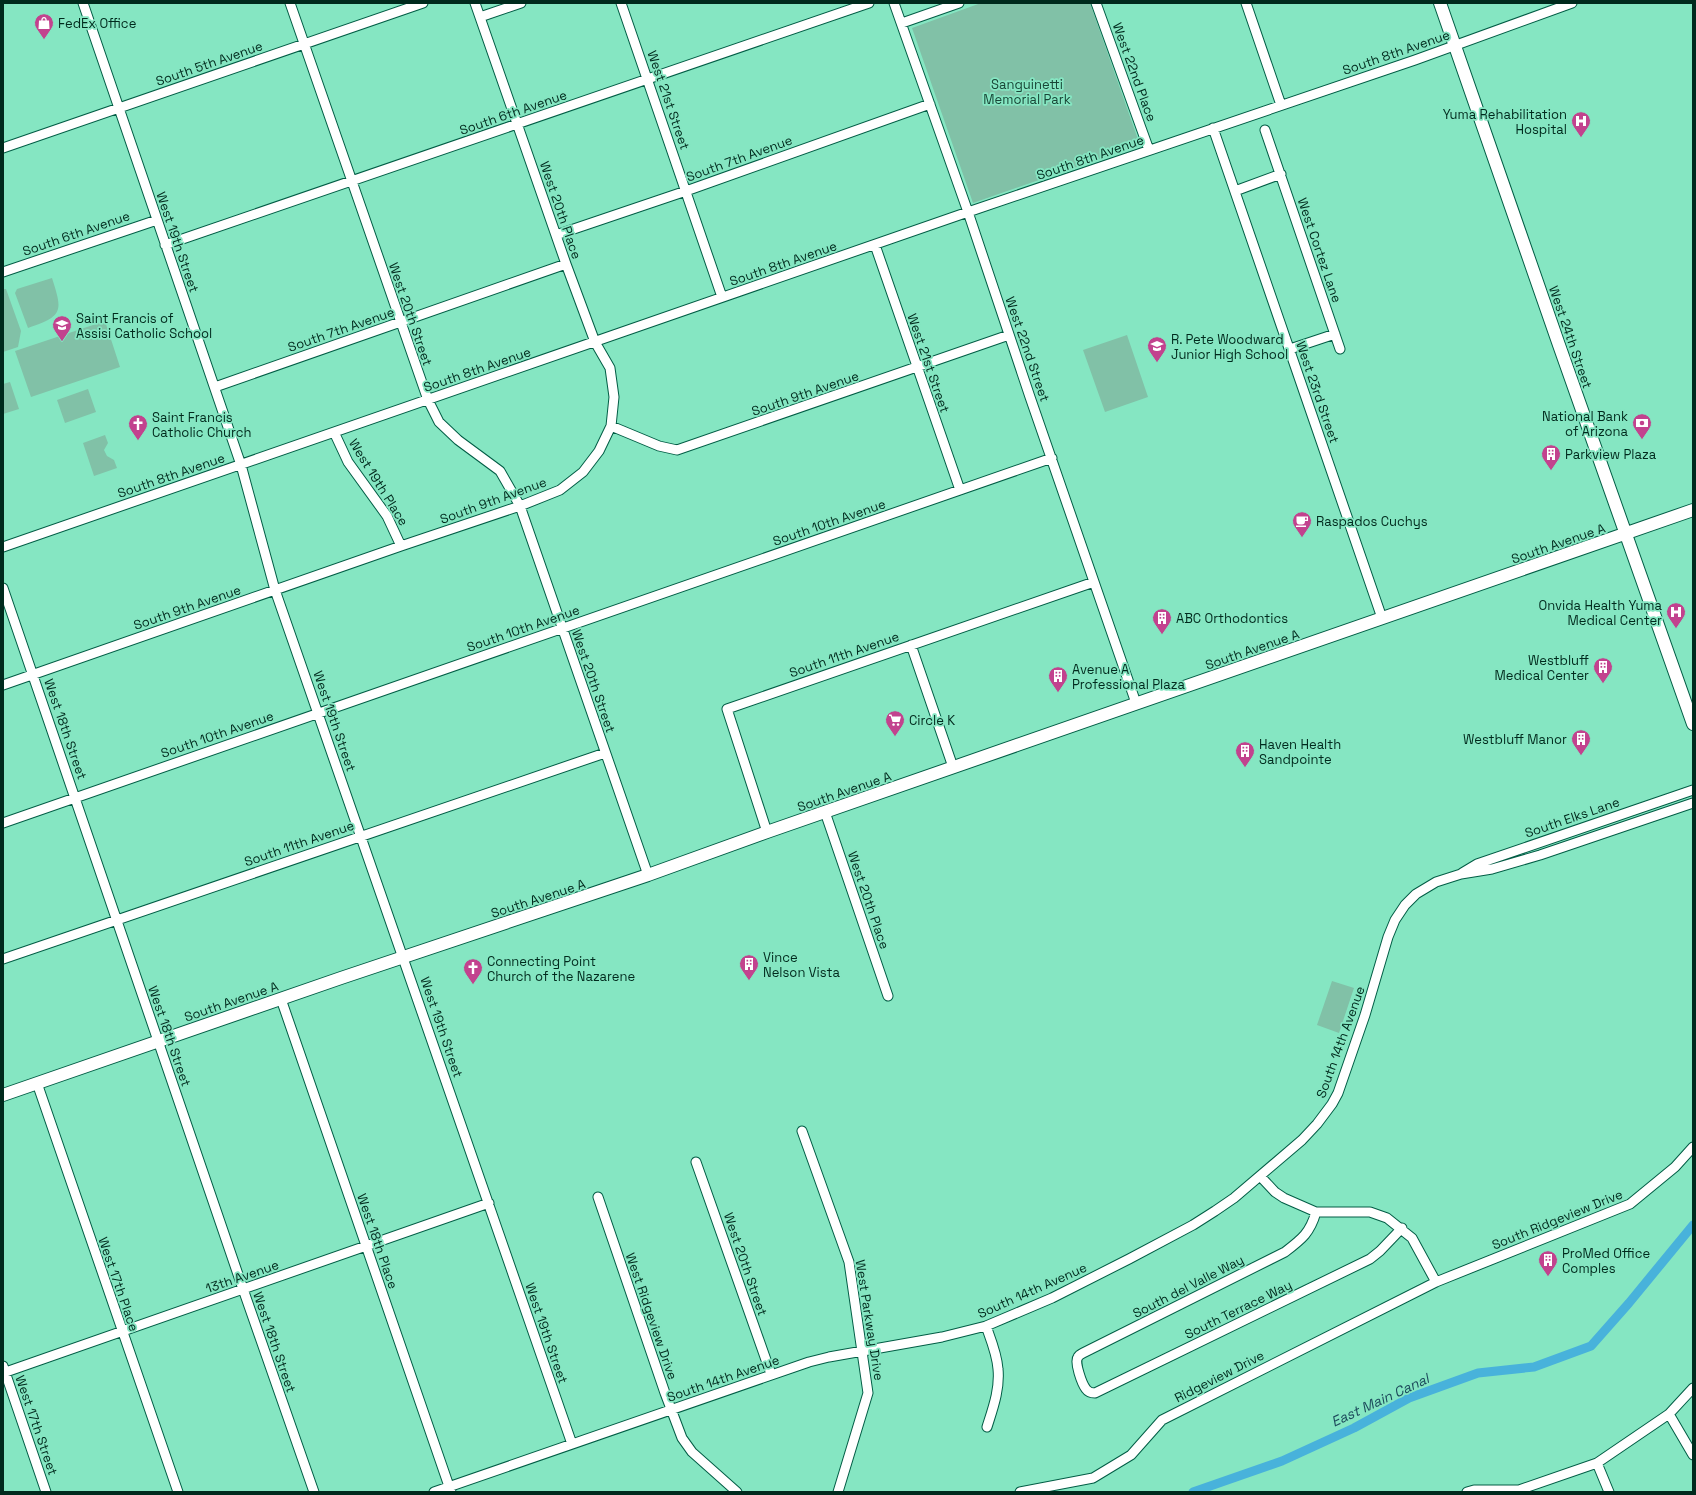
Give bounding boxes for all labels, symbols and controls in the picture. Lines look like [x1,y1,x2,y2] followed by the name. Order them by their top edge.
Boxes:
[33,12,55,40] shop icon: FedEx Office
[58,15,136,32] place label: FedEx Office
[1109,20,1160,124] street label: West 22nd Place
[1340,26,1452,79] street label: South 8th Avenue
[153,37,265,90] street label: South 5th Avenue
[644,48,693,152] street label: West 21st Street
[983,76,1071,108] park label: Sanguinetti Memorial Park
[457,86,569,139] street label: South 6th Avenue
[1443,106,1567,138] place label: Yuma Rehabilitation Hospital
[1570,110,1592,138] hospital icon: Yuma Rehabilitation Hospital
[684,131,795,186] street label: South 7th Avenue
[1034,131,1146,184] street label: South 8th Avenue
[536,159,585,261] street label: West 20th Place
[152,190,203,295] street label: West 19th Street
[1294,196,1345,305] street label: West Cortez Lane
[20,207,132,260] street label: South 6th Avenue
[727,237,839,290] street label: South 8th Avenue
[385,260,436,368] street label: West 20th Street
[1545,284,1596,391] street label: West 24th Street
[1002,294,1053,404] street label: West 22nd Street
[286,303,397,356] street label: South 7th Avenue
[76,310,212,342] place label: Saint Francis of Assisi Catholic School
[904,311,953,415] street label: West 21st Street
[51,314,73,342] school or university icon: Saint Francis of Assisi Catholic School
[1171,331,1288,363] place label: R. Pete Woodward Junior High School
[1146,335,1168,363] school or university icon: R. Pete Woodward Junior High School
[1292,339,1343,445] street label: West 23rd Street
[421,343,533,396] street label: South 8th Avenue
[749,367,861,420] street label: South 9th Avenue
[1542,408,1629,440] place label: National Bank of Arizona
[152,409,251,441] place label: Saint Francis Catholic Church
[1631,412,1653,440] bank icon: National Bank of Arizona
[127,413,149,441] church icon: Saint Francis Catholic Church
[345,436,412,529] street label: West 19th Place
[1540,443,1562,471] building icon: Parkview Plaza
[1565,446,1657,463] place label: Parkview Plaza
[115,449,227,502] street label: South 8th Avenue
[438,473,549,528] street label: South 9th Avenue
[771,495,888,550] street label: South 10th Avenue
[1291,510,1313,538] cafe icon: Raspados Cuchys
[1316,513,1428,530] place label: Raspados Cuchys
[1509,519,1607,568] street label: South Avenue A
[131,581,243,634] street label: South 9th Avenue
[1539,597,1663,629] place label: Onvida Health Yuma Medical Center
[465,601,582,656] street label: South 10th Avenue
[1665,601,1687,629] hospital icon: Onvida Health Yuma Medical Center
[1151,607,1173,635] building icon: ABC Orthodontics
[1176,610,1288,627] place label: ABC Orthodontics
[1203,625,1301,674] street label: South Avenue A
[568,627,619,735] street label: West 20th Street
[787,628,901,681] street label: South 11th Avenue
[1495,652,1589,684] place label: Westbluff Medical Center
[1592,656,1614,684] building icon: Westbluff Medical Center
[1072,661,1185,693] place label: Avenue A Professional Plaza
[1047,665,1069,693] building icon: Avenue A Professional Plaza
[309,669,360,774] street label: West 19th Street
[40,677,91,782] street label: West 18th Street
[159,707,276,762] street label: South 10th Avenue
[884,709,906,737] supermarket icon: Circle K
[909,712,955,729] place label: Circle K
[1570,728,1592,756] building icon: Westbluff Manor
[1463,731,1567,748] place label: Westbluff Manor
[1259,736,1341,768] place label: Haven Health Sandpointe
[1234,740,1256,768] building icon: Haven Health Sandpointe
[795,767,893,816] street label: South Avenue A
[1523,793,1622,842] street label: South Elks Lane
[242,817,356,870] street label: South 11th Avenue
[844,849,893,951] street label: West 20th Place
[489,875,588,922] street label: South Avenue A
[763,949,840,981] place label: Vince Nelson Vista
[487,953,635,985] place label: Connecting Point Church of the Nazarene
[738,953,760,981] building icon: Vince Nelson Vista
[462,957,484,985] church icon: Connecting Point Church of the Nazarene
[416,975,467,1080] street label: West 19th Street
[182,977,280,1026] street label: South Avenue A
[144,984,195,1089] street label: West 18th Street
[1312,984,1369,1100] street label: South 14th Avenue
[1489,1185,1625,1253] street label: South Ridgeview Drive
[353,1191,402,1291] street label: West 18th Place
[720,1210,771,1318] street label: West 20th Street
[94,1235,143,1334] street label: West 17th Place
[1562,1245,1650,1277] place label: ProMed Office Comples
[1537,1249,1559,1277] building icon: ProMed Office Comples
[622,1250,681,1382] street label: West Ridgeview Drive
[1130,1251,1247,1322] street label: South del Valle Way
[203,1256,281,1297] street label: 13th Avenue
[852,1258,887,1382] street label: West Parkway Drive
[975,1259,1089,1322] street label: South 14th Avenue
[1182,1276,1295,1343] street label: South Terrace Way
[521,1281,572,1386] street label: West 19th Street
[249,1290,300,1395] street label: West 18th Street
[1172,1347,1267,1406] street label: Ridgeview Drive
[665,1351,782,1406] street label: South 14th Avenue
[1328,1369,1433,1431] water label: East Main Canal
[11,1373,62,1477] street label: West 17th Street

